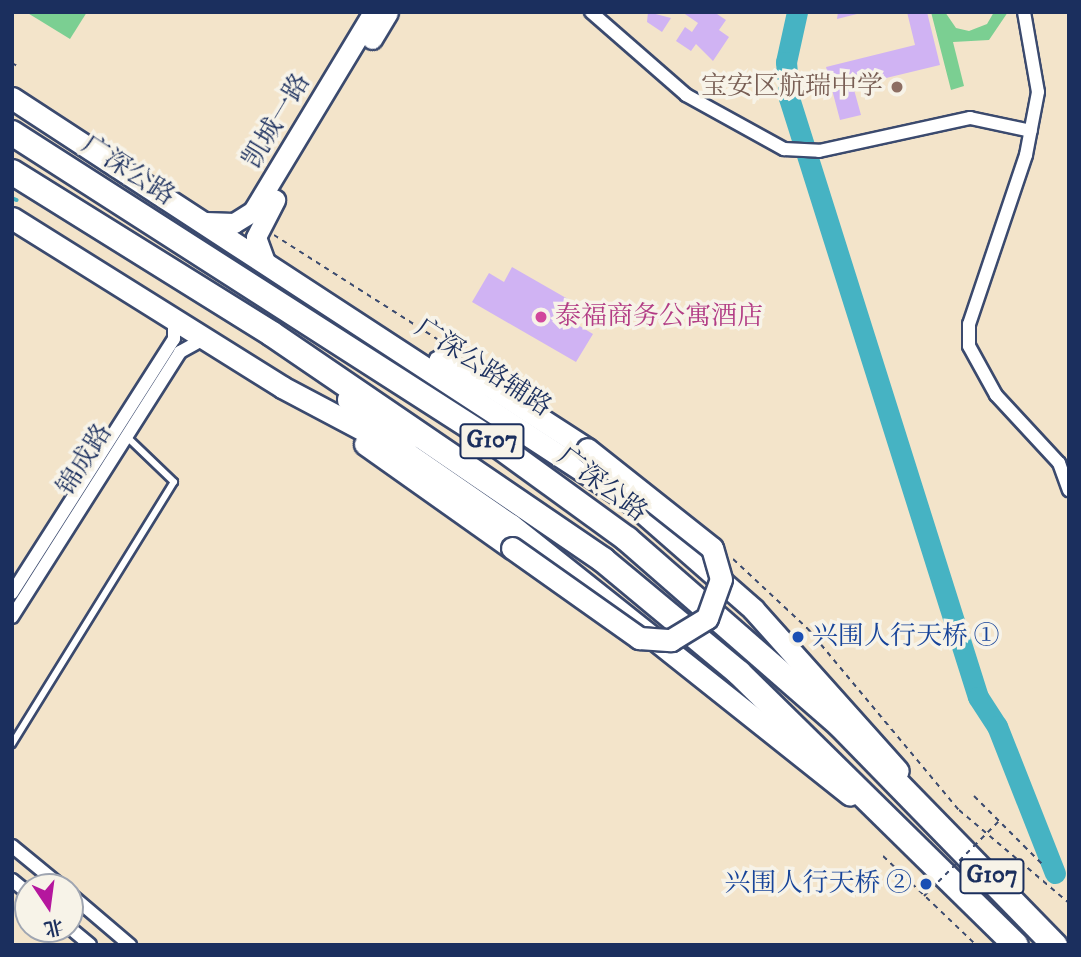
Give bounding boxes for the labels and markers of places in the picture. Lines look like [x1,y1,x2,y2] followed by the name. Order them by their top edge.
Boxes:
[701,71,883,103] place label: 宝安区航瑞中学
[889,79,905,95] marker: 宝安区航瑞中学
[555,301,763,333] place label: 泰福商务公寓酒店
[533,309,549,325] marker: 泰福商务公寓酒店
[812,621,1000,653] place label: 兴围人行天桥 ①
[790,629,806,645] marker: 兴围人行天桥 ①
[724,868,912,900] place label: 兴围人行天桥 ②
[918,876,934,892] marker: 兴围人行天桥 ②

